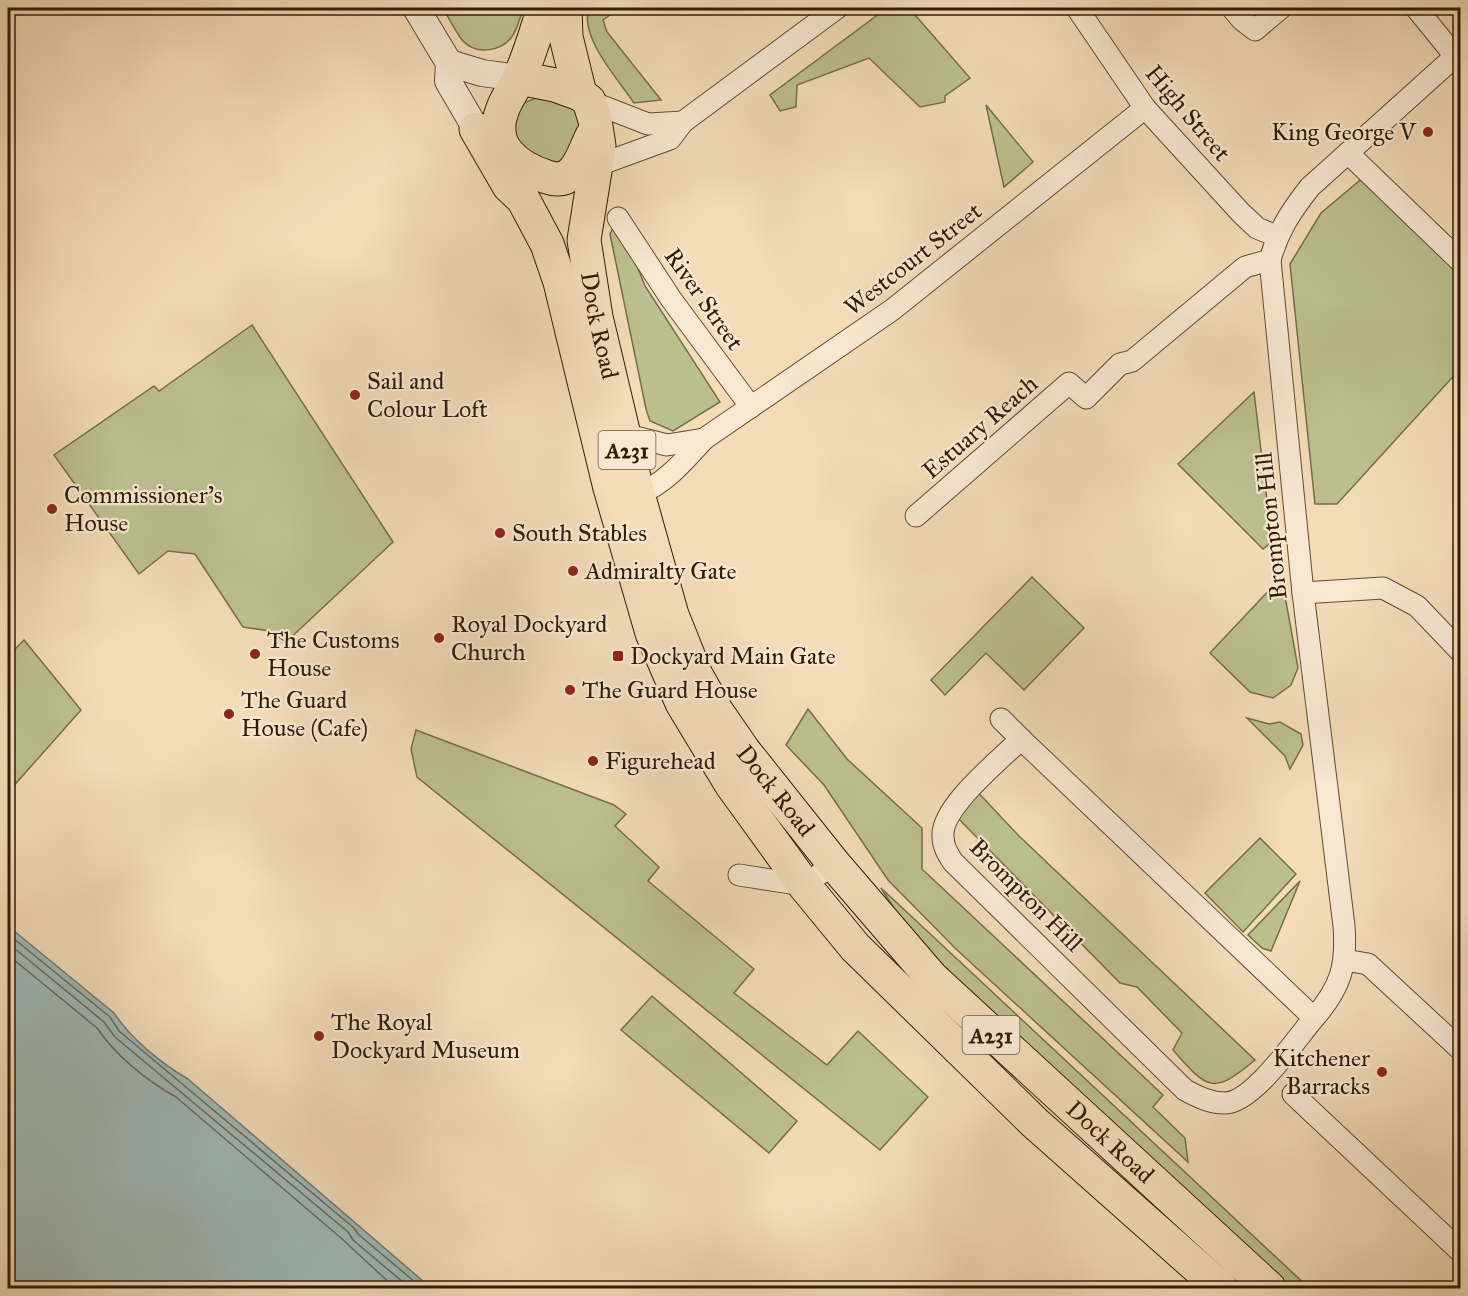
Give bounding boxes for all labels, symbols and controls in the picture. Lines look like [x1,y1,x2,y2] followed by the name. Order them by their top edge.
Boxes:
[1139,59,1237,168] street label: High Street
[1271,117,1417,147] place label: King George V
[1421,125,1435,139] marker: King George V
[838,196,988,322] street label: Westcourt Street
[658,242,750,356] street label: River Street
[574,270,625,382] street label: Dock Road
[367,366,488,424] place label: Sail and Colour Loft
[916,369,1044,485] street label: Estuary Reach
[348,388,362,402] marker: Sail and Colour Loft
[598,431,656,469] road number: A231
[1248,450,1294,601] street label: Brompton Hill
[64,480,222,538] place label: Commissioner's House
[45,502,59,516] marker: Commissioner's House
[512,518,647,548] place label: South Stables
[493,526,507,540] marker: South Stables
[584,556,737,586] place label: Admiralty Gate
[566,564,580,578] marker: Admiralty Gate
[451,609,607,667] place label: Royal Dockyard Church
[267,625,399,683] place label: The Customs House
[432,631,446,645] marker: Royal Dockyard Church
[630,641,836,671] place label: Dockyard Main Gate
[248,647,262,661] marker: The Customs House
[611,649,625,663] marker: Dockyard Main Gate
[582,675,758,705] place label: The Guard House
[563,683,577,697] marker: The Guard House
[241,685,368,743] place label: The Guard House (Cafe)
[222,707,236,721] marker: The Guard House (Cafe)
[730,739,821,843] street label: Dock Road
[605,746,716,776] place label: Figurehead
[586,754,600,768] marker: Figurehead
[963,832,1089,958] street label: Brompton Hill
[331,1007,520,1065] place label: The Royal Dockyard Museum
[962,1016,1020,1054] road number: A231
[312,1029,326,1043] marker: The Royal Dockyard Museum
[1273,1043,1370,1101] place label: Kitchener Barracks
[1375,1065,1389,1079] marker: Kitchener Barracks
[1060,1094,1160,1190] street label: Dock Road

